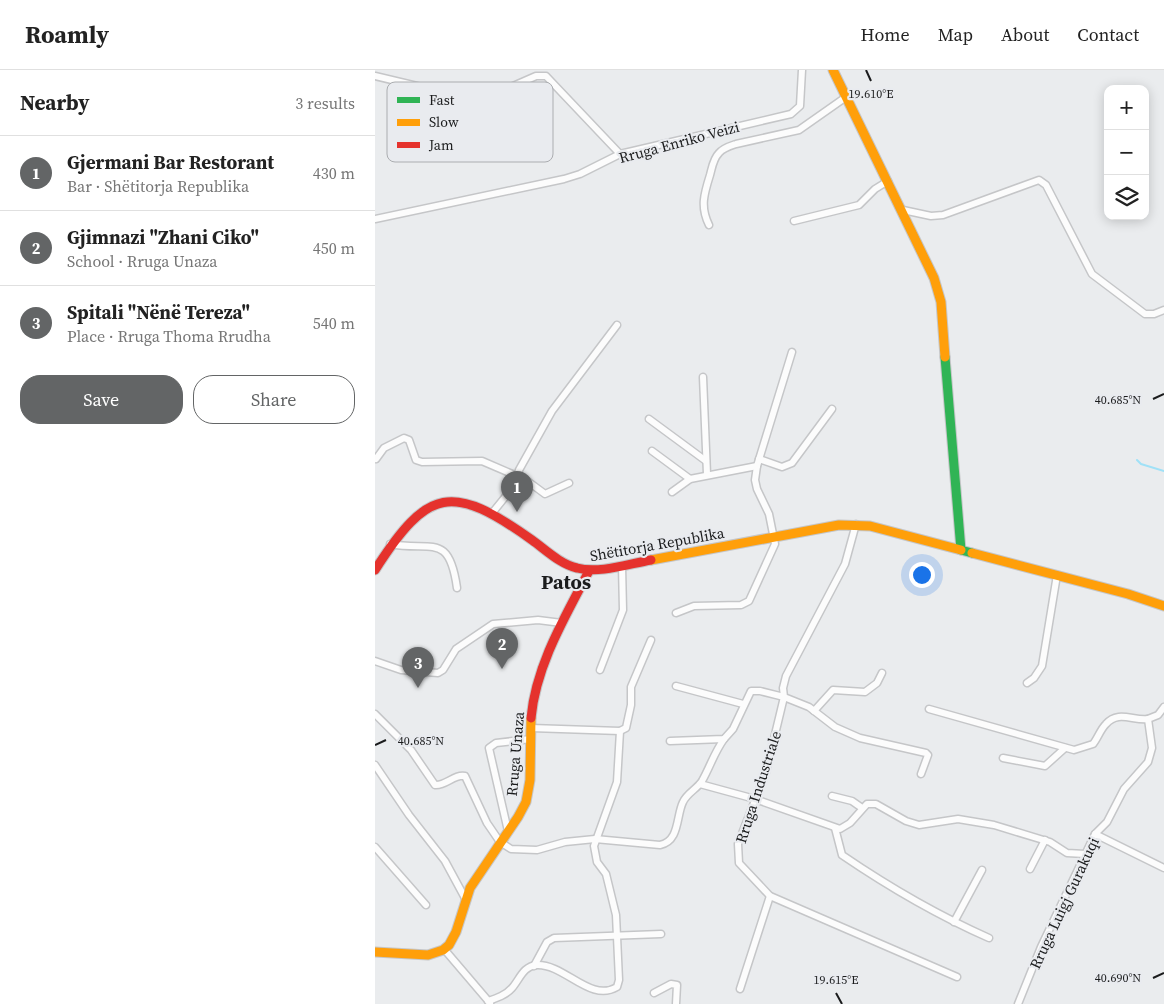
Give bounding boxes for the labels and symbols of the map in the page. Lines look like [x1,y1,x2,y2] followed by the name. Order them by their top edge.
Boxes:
[387,82,553,162] legend
[849,86,893,102] text: 19.610°E
[429,90,455,110] text: Fast
[429,112,459,132] text: Slow
[616,116,742,168] street label: Rruga Enriko Veizi
[428,135,454,155] text: Jam
[1095,392,1141,408] text: 40.685°N
[501,471,533,512] pin: 1
[588,522,726,566] street label: Shëtitorja Republika
[909,562,935,588] your location
[541,568,591,596] district label: Patos
[486,628,518,669] pin: 2
[402,647,434,688] pin: 3
[501,710,529,797] street label: Rruga Unaza
[730,728,786,846] street label: Rruga Industriale
[398,733,444,749] text: 40.685°N
[1024,834,1104,972] street label: Rruga Luigj Gurakuqi
[1095,970,1141,986] text: 40.690°N
[814,972,858,988] text: 19.615°E

